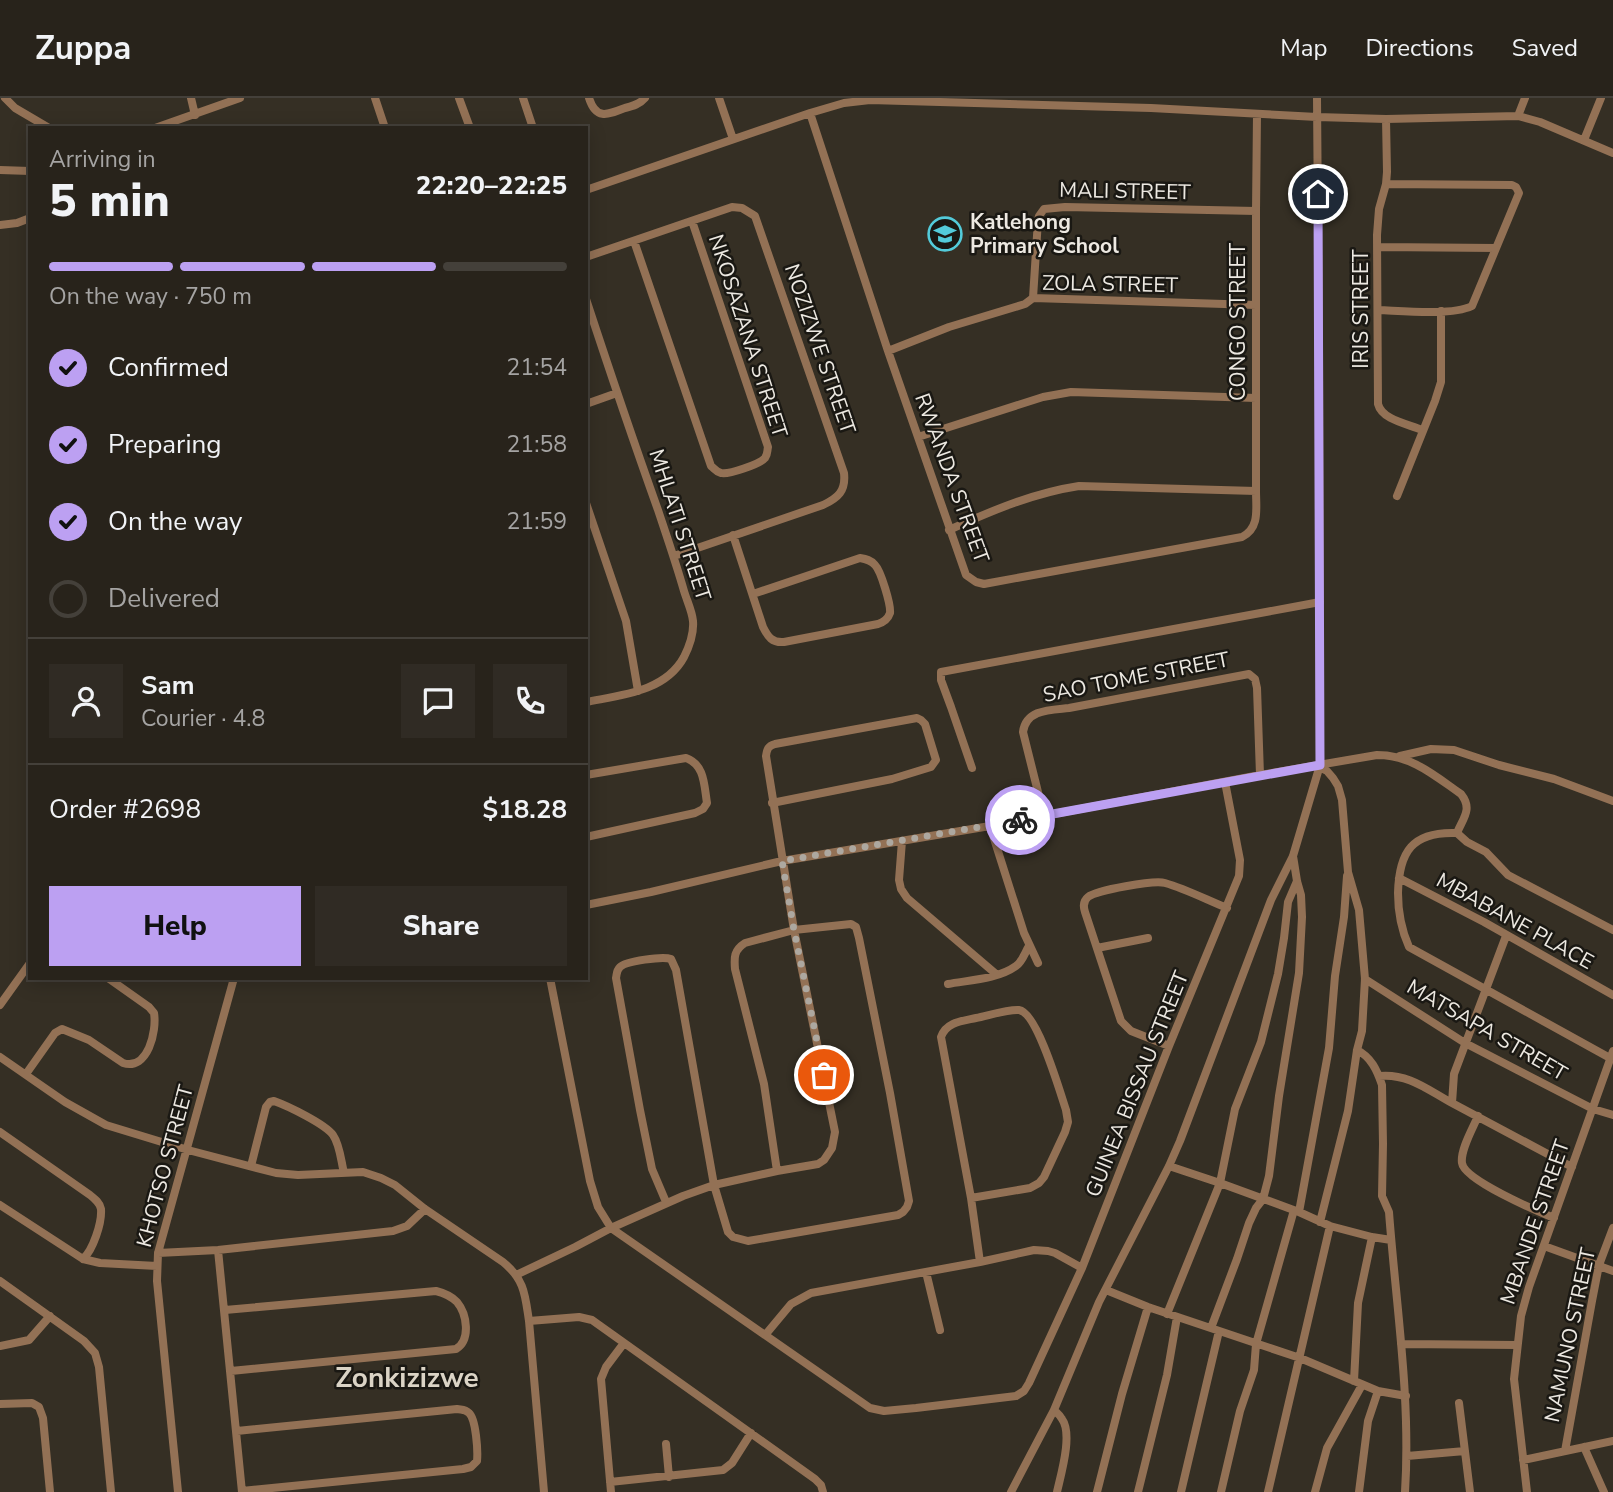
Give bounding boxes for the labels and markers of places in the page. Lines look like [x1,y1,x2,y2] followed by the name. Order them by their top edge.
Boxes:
[1288,164,1348,224] pin
[970,208,1119,260] place label: Katlehong Primary School
[926,215,964,253] school or university icon: Katlehong Primary School
[794,1045,854,1105] pin

